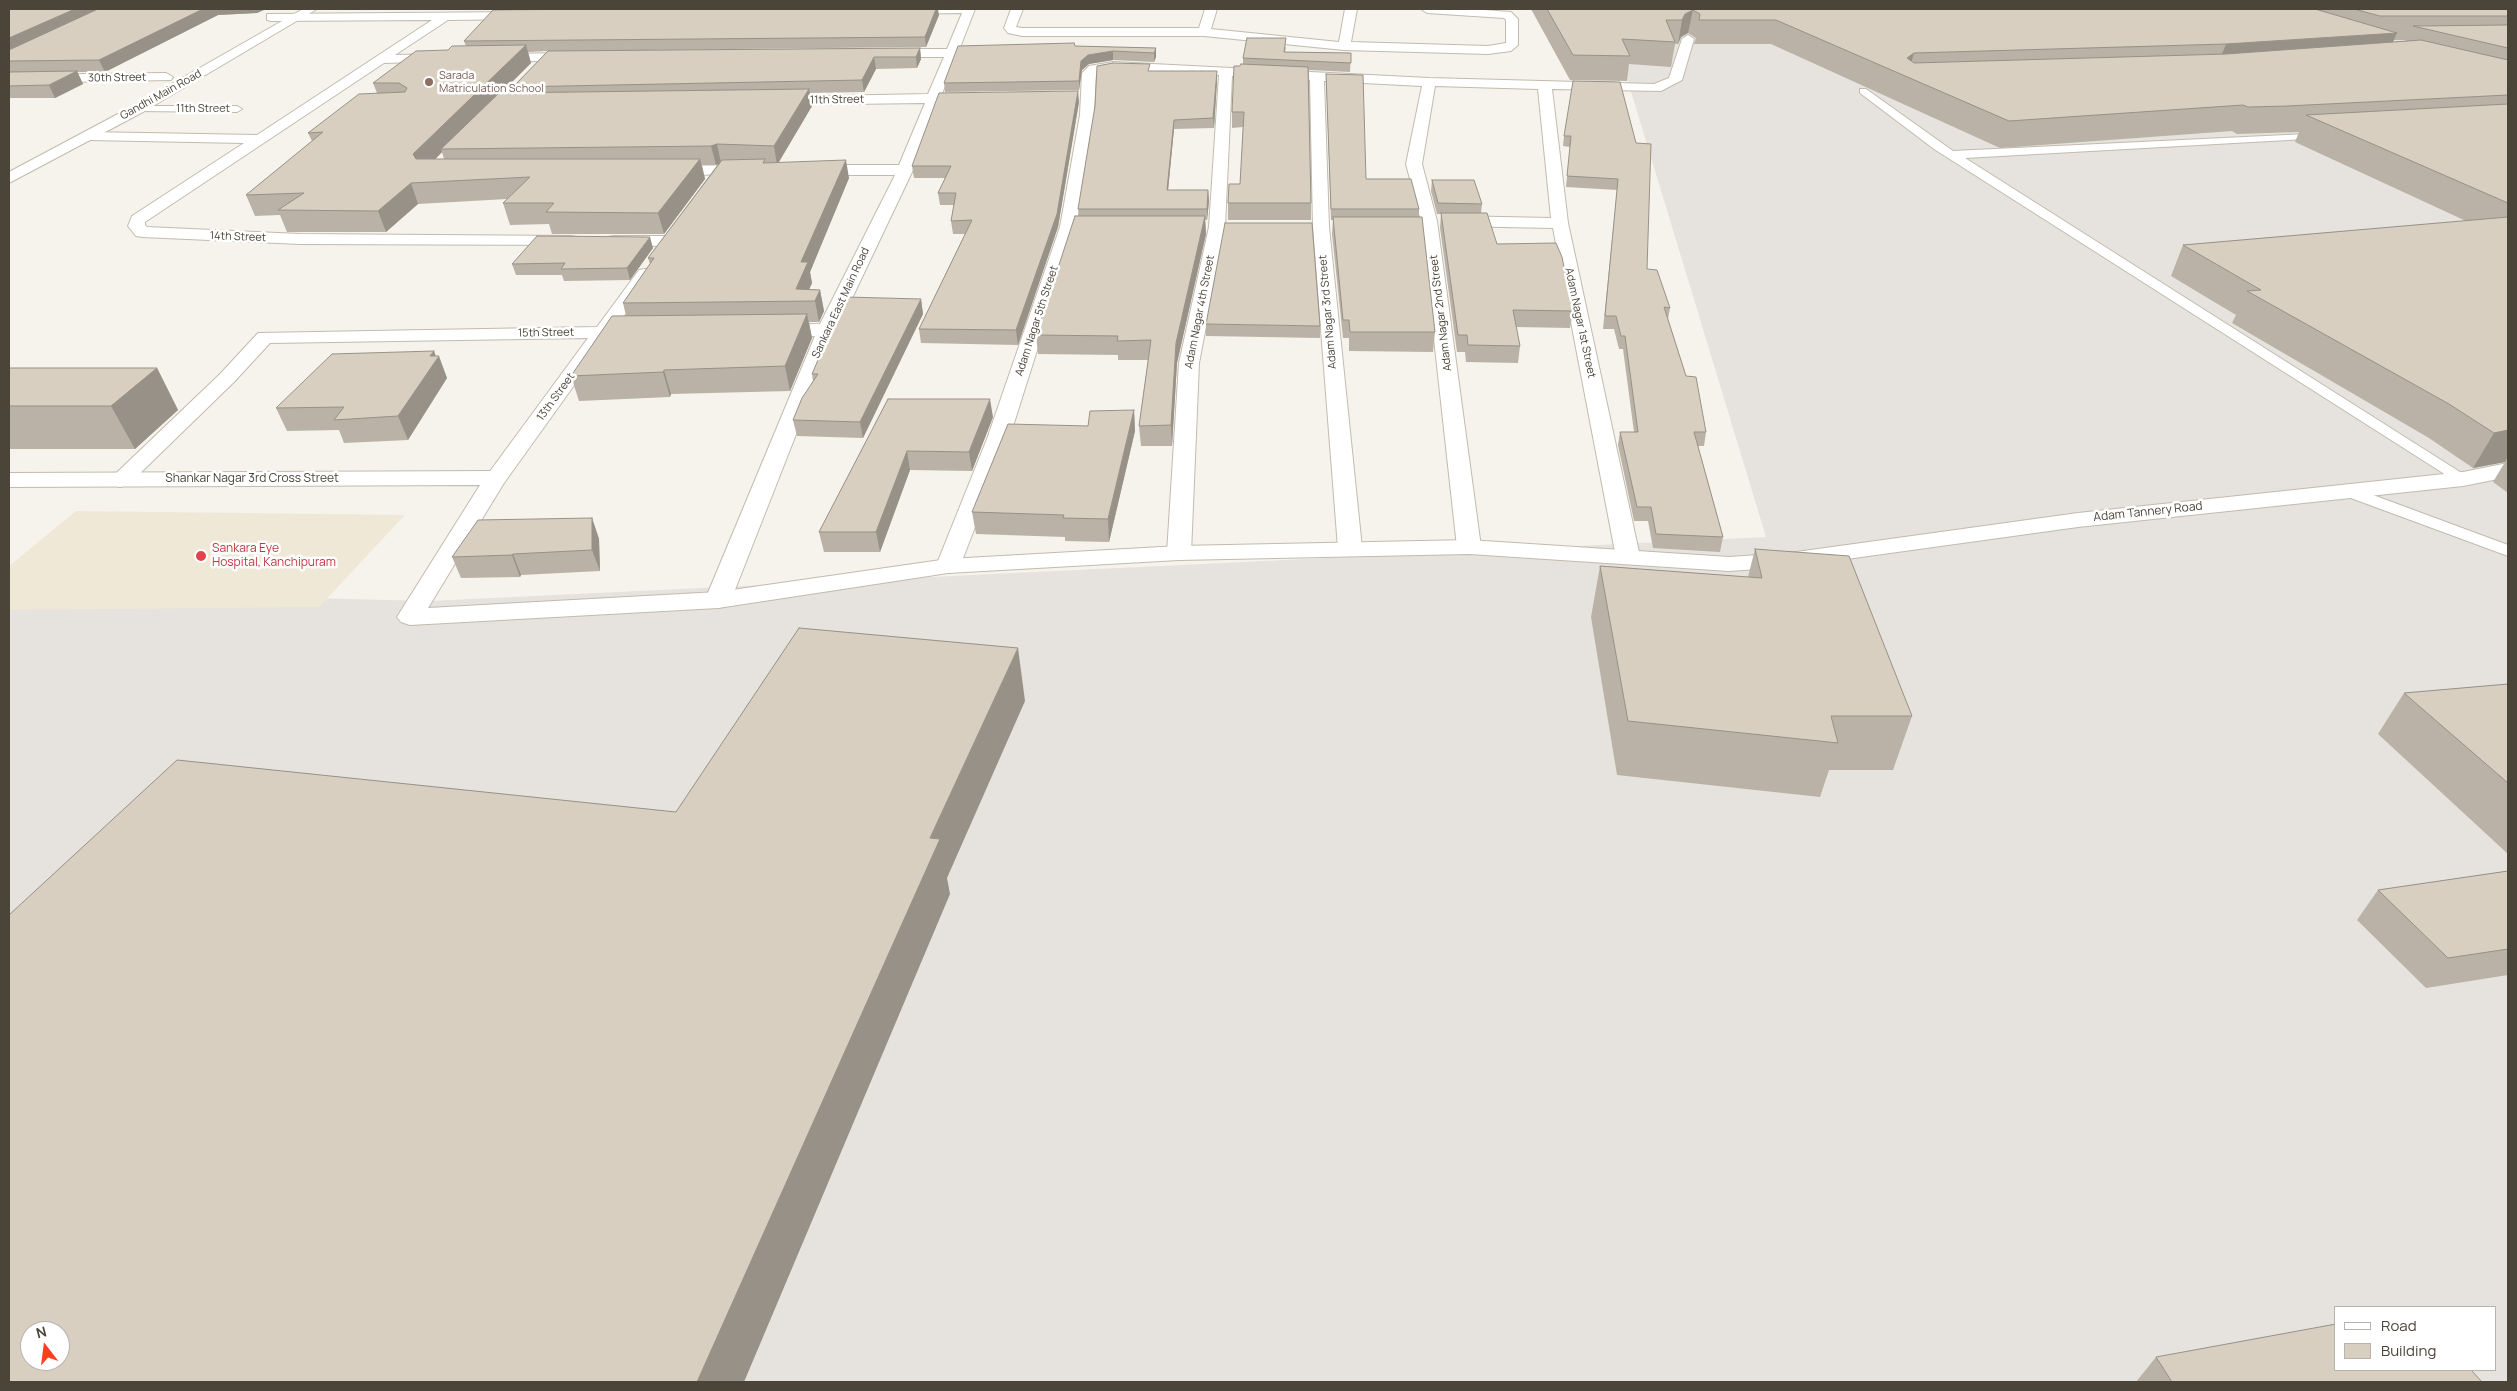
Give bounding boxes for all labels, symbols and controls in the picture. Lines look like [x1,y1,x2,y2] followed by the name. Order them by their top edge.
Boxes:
[118,67,204,123] street label: Gandhi Main Road
[439,69,544,95] place label: Sarada Matriculation School
[88,71,146,85] street label: 30th Street
[423,76,435,88] marker: Sarada Matriculation School
[810,93,864,107] street label: 11th Street
[176,102,230,116] street label: 11th Street
[210,229,266,245] street label: 14th Street
[810,246,872,360] street label: Sankara East Main Road
[1183,254,1217,370] street label: Adam Nagar 4th Street
[1316,254,1340,370] street label: Adam Nagar 3rd Street
[1427,254,1455,372] street label: Adam Nagar 2nd Street
[1013,264,1061,378] street label: Adam Nagar 5th Street
[1562,267,1598,379] street label: Adam Nagar 1st Street
[518,326,574,340] street label: 15th Street
[534,371,578,423] street label: 13th Street
[165,472,339,486] street label: Shankar Nagar 3rd Cross Street
[2093,499,2203,525] street label: Adam Tannery Road
[212,542,336,570] place label: Sankara Eye Hospital, Kanchipuram
[194,549,208,563] marker: Sankara Eye Hospital, Kanchipuram
[2334,1306,2497,1371] legend
[2381,1315,2417,1336] text: Road
[20,1321,70,1371] north arrow
[34,1322,49,1342] text: N
[2381,1340,2436,1361] text: Building

